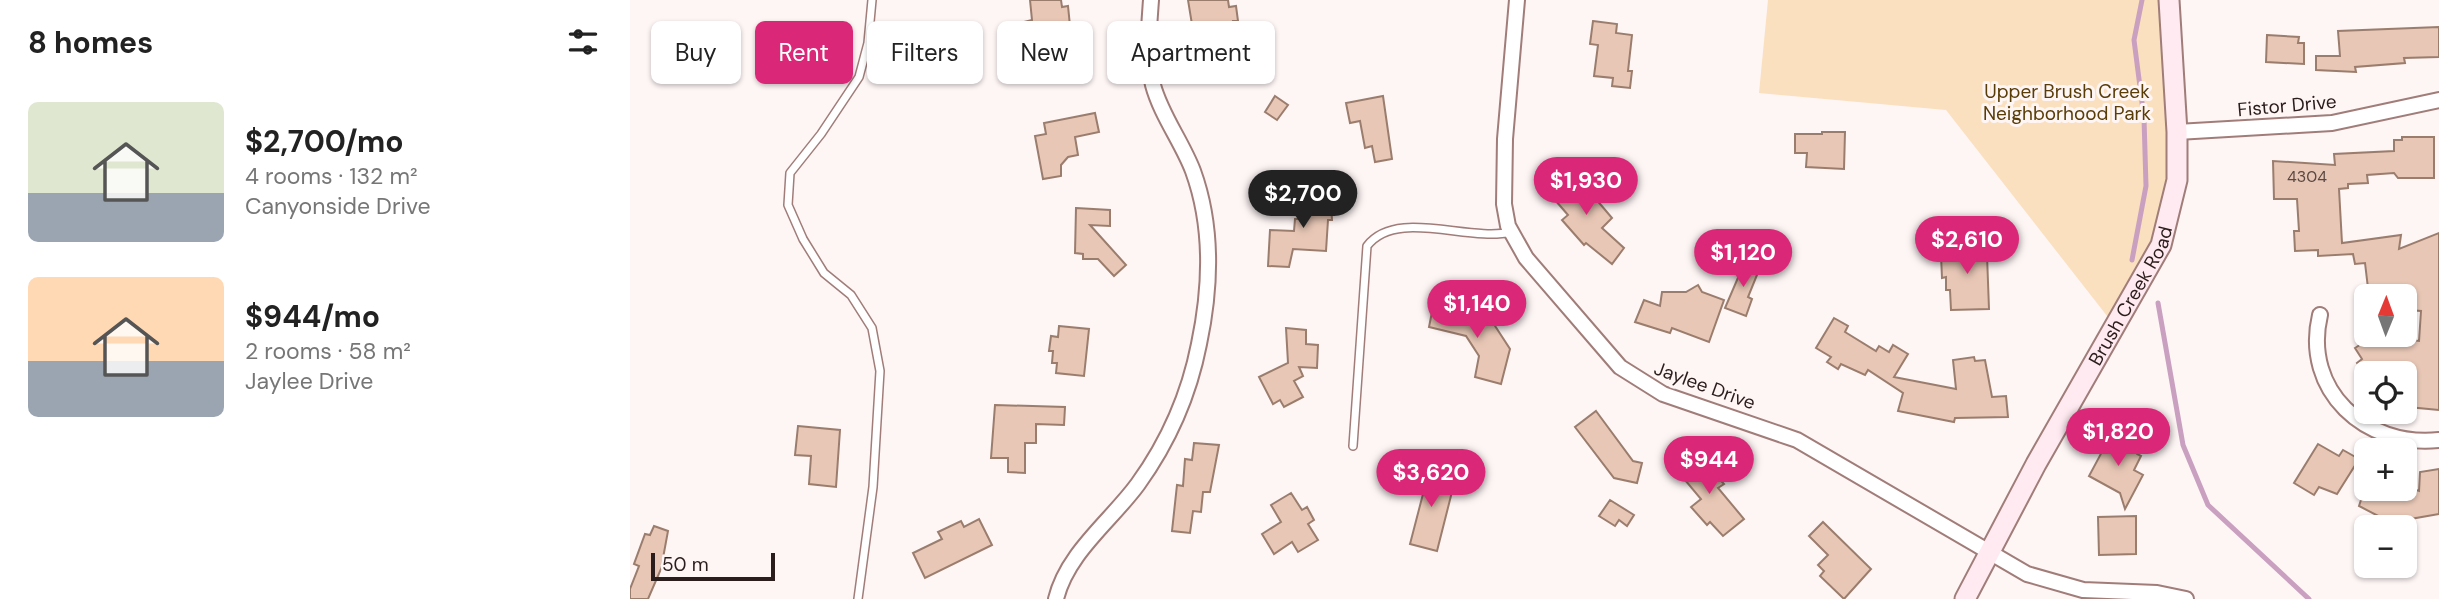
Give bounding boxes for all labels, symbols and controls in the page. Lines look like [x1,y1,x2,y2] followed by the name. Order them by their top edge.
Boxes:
[651,21,741,84] chip: Buy
[755,21,853,84] chip: Rent
[867,21,983,84] chip: Filters
[997,21,1093,84] chip: New
[1107,21,1275,84] chip: Apartment
[28,23,153,62] text: 8 homes
[564,23,602,61] icon: filters
[1983,79,2151,126] park label: Upper Brush Creek Neighborhood Park
[2236,89,2338,122] street label: Fistor Drive
[245,122,404,161] text: $2,700/mo
[84,130,168,214] icon: home
[1529,158,1643,217] pin: $1,930
[245,161,417,191] text: 4 rooms · 132 m²
[1550,165,1622,195] text: $1,930
[2287,166,2327,187] house number: 4304
[1246,170,1360,230] pin: $2,700
[1264,178,1342,208] text: $2,700
[245,191,431,221] text: Canyonside Drive
[1910,216,2024,276] pin: $2,610
[1931,224,2003,254] text: $2,610
[2083,224,2178,370] street label: Brush Creek Road
[1686,230,1800,289] pin: $1,120
[1710,237,1776,267] text: $1,120
[1420,280,1534,340] pin: $1,140
[2354,284,2417,346] north arrow
[2354,284,2417,578] map controls
[1443,288,1511,318] text: $1,140
[245,297,380,336] text: $944/mo
[84,305,168,389] icon: home
[245,336,411,366] text: 2 rooms · 58 m²
[1651,356,1759,415] street label: Jaylee Drive
[2354,361,2417,424] button: locate
[245,366,373,396] text: Jaylee Drive
[2061,408,2175,468] pin: $1,820
[2082,416,2154,446] text: $1,820
[1668,436,1750,496] pin: $944
[2354,438,2417,501] button: +
[1680,444,1738,474] text: $944
[1374,449,1488,509] pin: $3,620
[1392,457,1470,487] text: $3,620
[2354,515,2417,578] button: −
[651,550,775,582] scale bar
[662,552,709,577] text: 50 m

